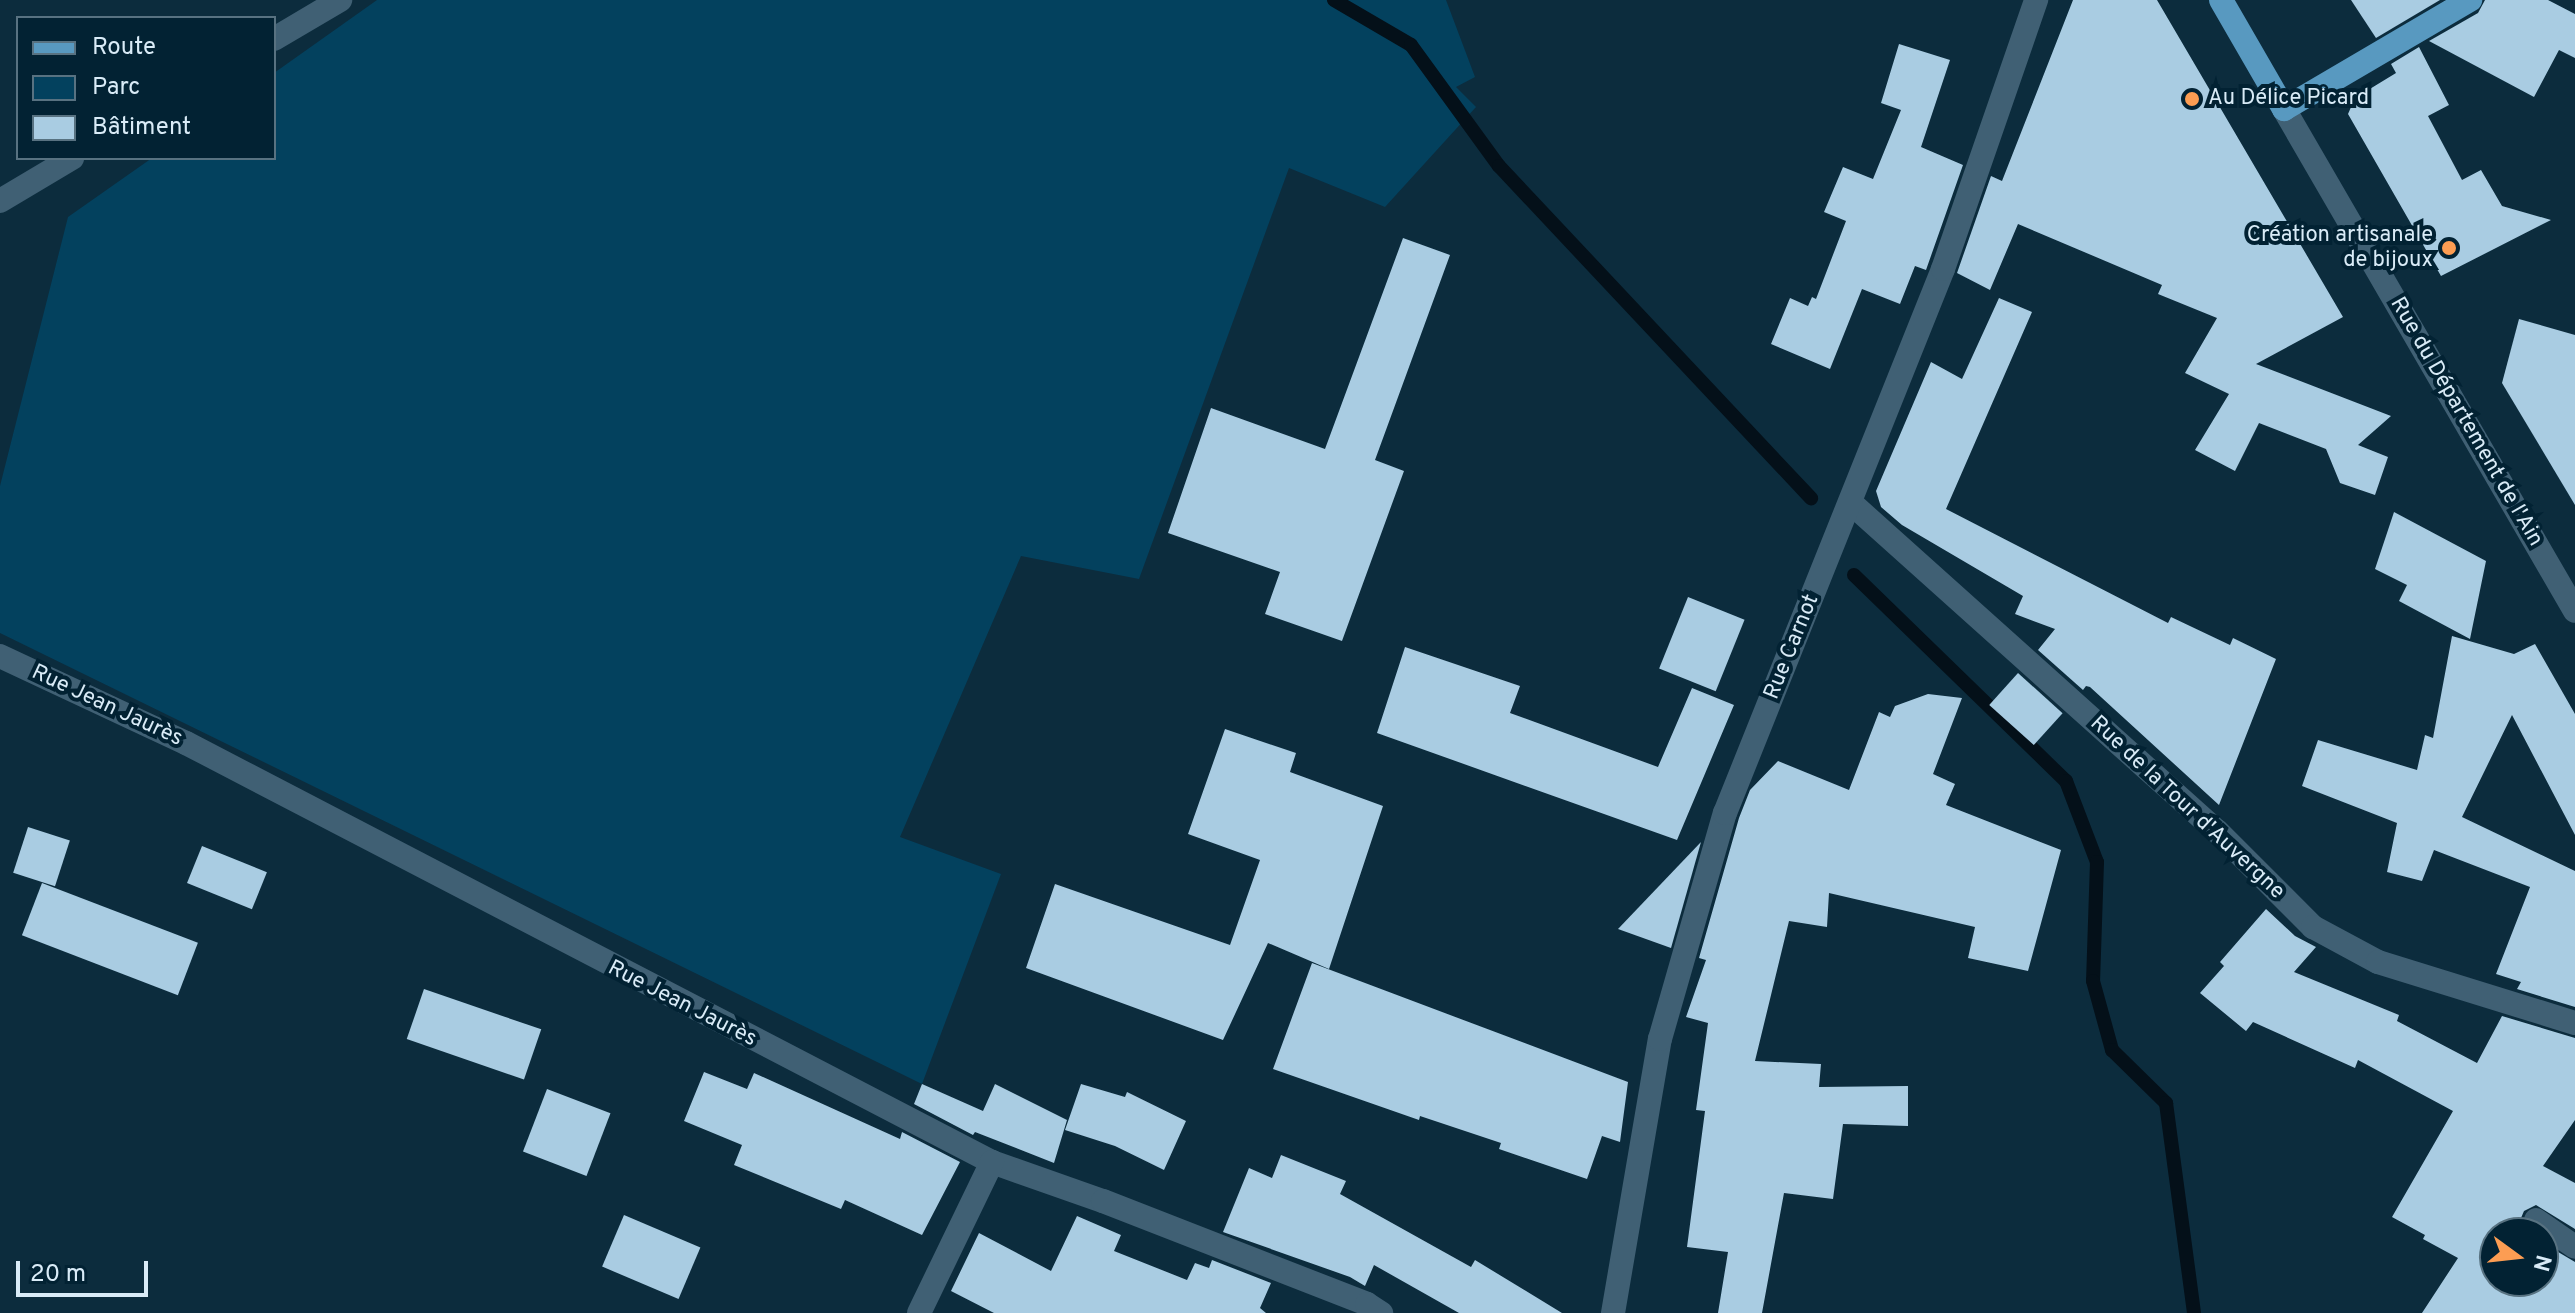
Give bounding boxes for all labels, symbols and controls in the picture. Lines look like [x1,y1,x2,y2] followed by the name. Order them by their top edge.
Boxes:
[16,16,276,160] legend
[92,33,156,63] text: Route
[92,73,140,103] text: Parc
[2208,86,2369,112] place label: Au Délice Picard
[2183,90,2201,108] marker: Au Délice Picard
[92,113,191,143] text: Bâtiment
[2247,222,2433,274] place label: Création artisanale de bijoux
[2440,239,2458,257] marker: Création artisanale de bijoux
[2384,293,2548,551] street label: Rue du Département de l'Ain
[1759,590,1825,704] street label: Rue Carnot
[27,659,187,753] street label: Rue Jean Jaurès
[2084,710,2290,906] street label: Rue de la Tour d'Auvergne
[603,955,761,1053] street label: Rue Jean Jaurès
[2479,1217,2559,1297] north arrow
[20,1245,152,1295] scale bar
[2526,1252,2556,1274] text: N
[30,1260,86,1290] text: 20 m

